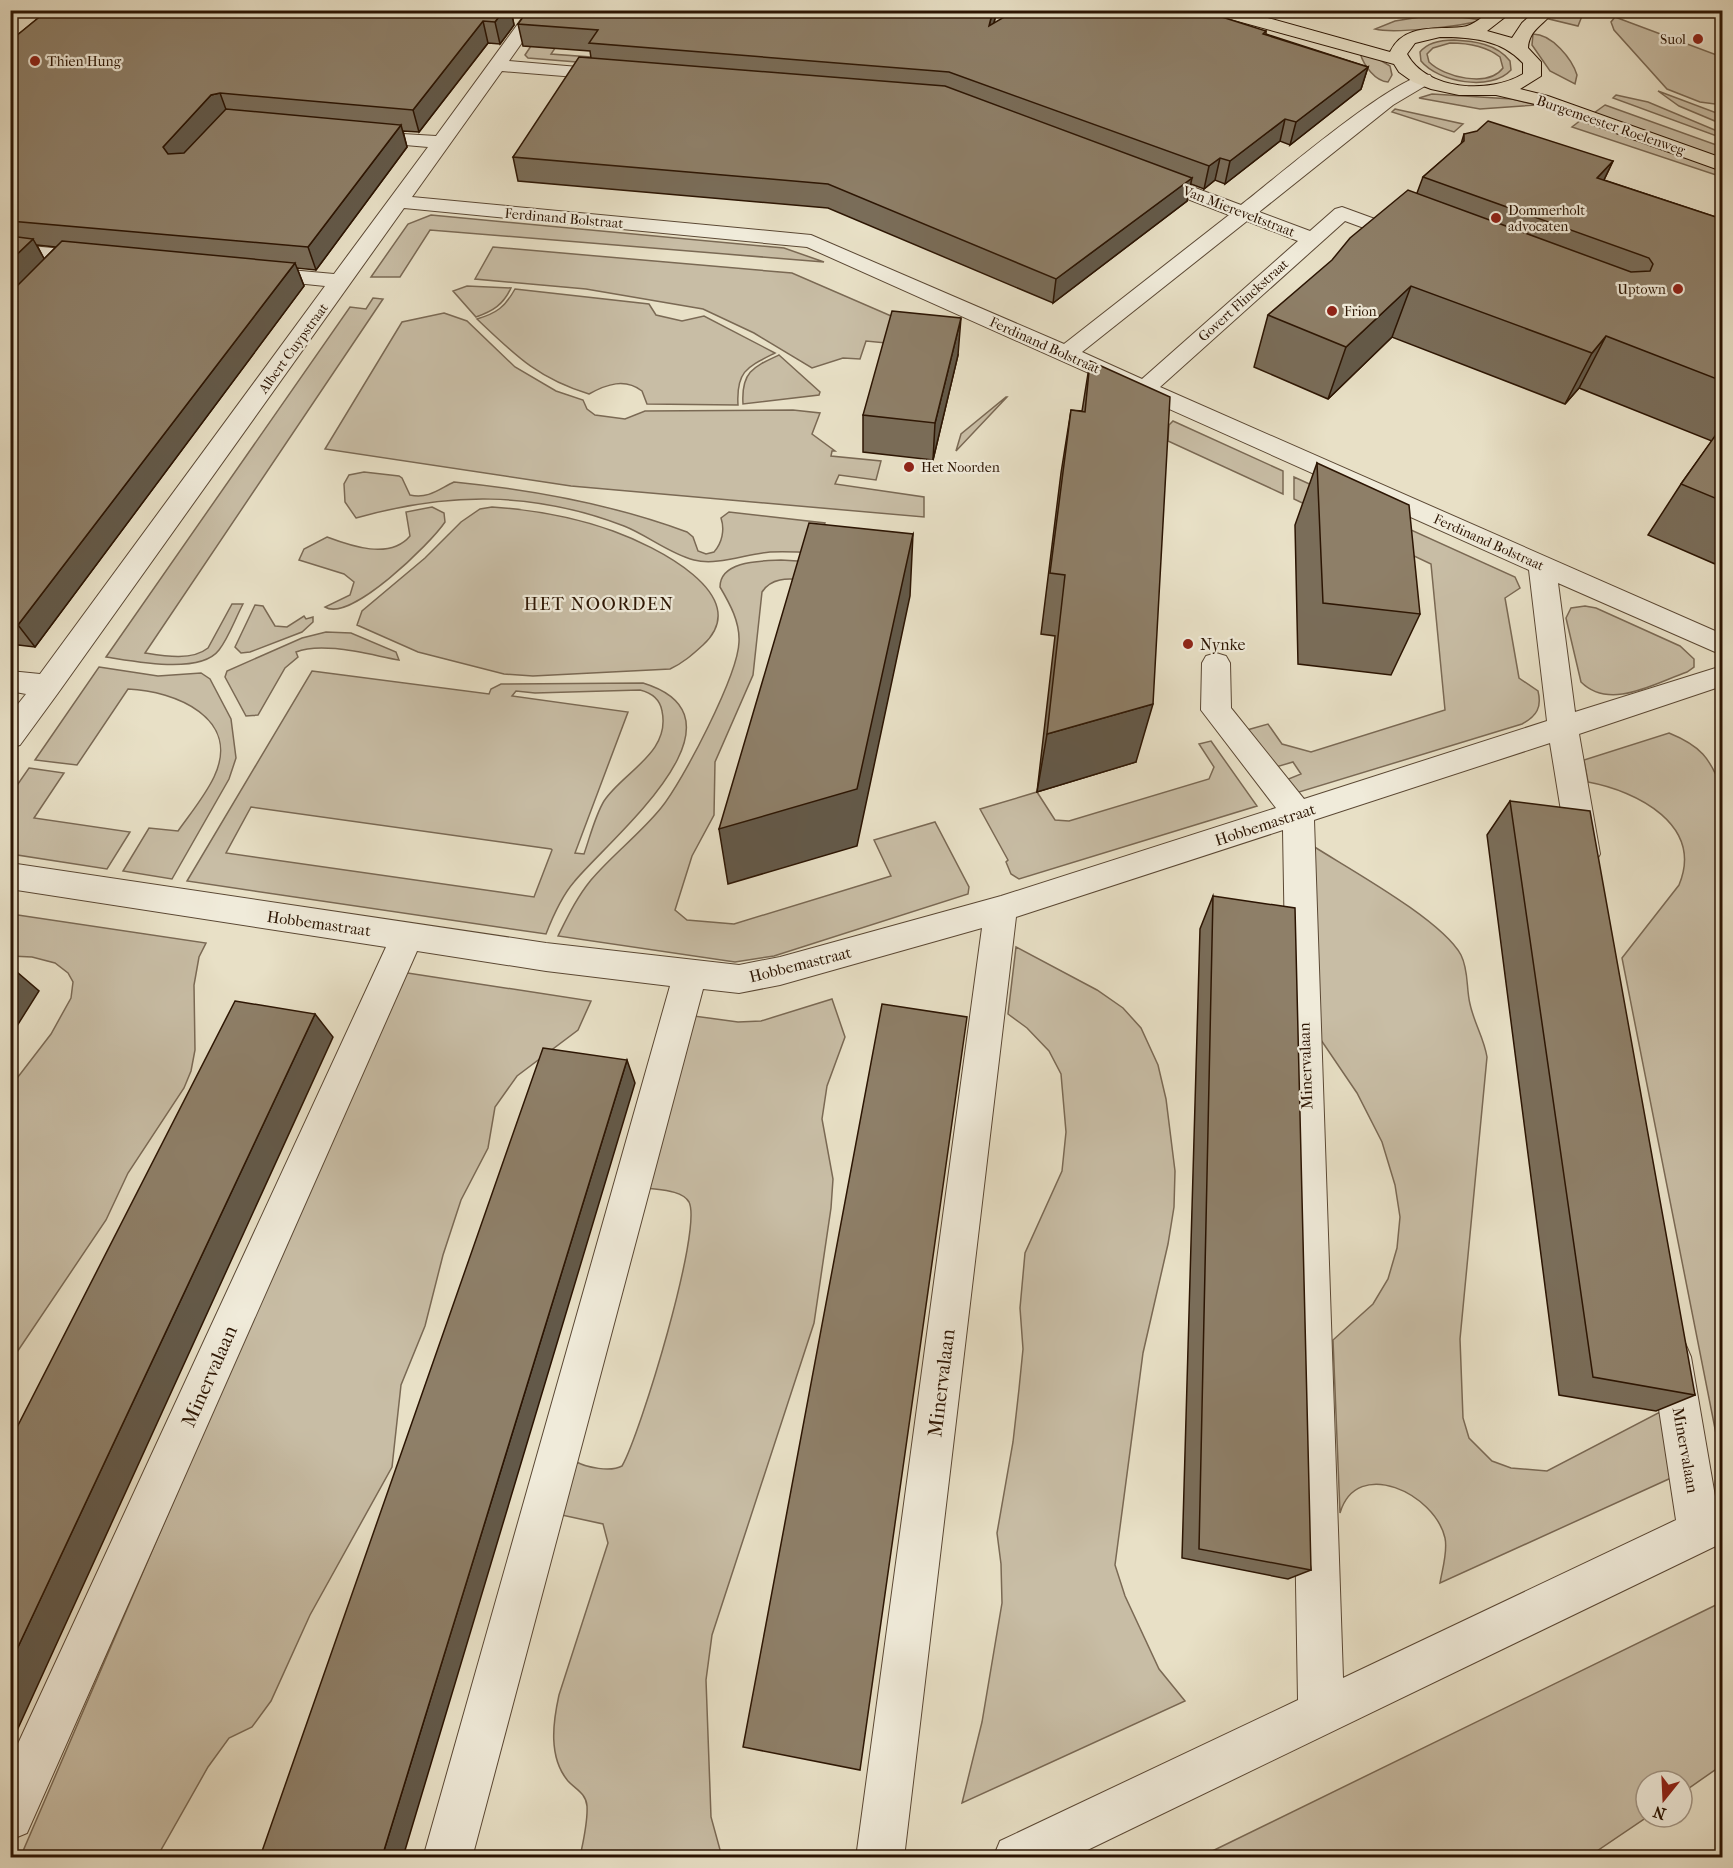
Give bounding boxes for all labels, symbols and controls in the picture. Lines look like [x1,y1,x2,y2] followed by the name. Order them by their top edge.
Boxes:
[1660,31,1686,48] place label: Suol
[1691,32,1705,46] marker: Suol
[47,53,122,70] place label: Thien Hung
[28,54,42,68] marker: Thien Hung
[1534,92,1688,159] street label: Burgemeester Roelenweg
[1179,182,1297,241] street label: Van Miereveltstraat
[1508,202,1585,235] place label: Dommerholt advocaten
[504,205,624,232] street label: Ferdinand Bolstraat
[1489,211,1503,225] marker: Dommerholt advocaten
[1195,255,1292,345] street label: Govert Flinckstraat
[1617,281,1666,298] place label: Uptown
[1671,282,1685,296] marker: Uptown
[254,300,332,398] street label: Albert Cuypstraat
[1344,303,1377,320] place label: Frion
[1325,304,1339,318] marker: Frion
[987,313,1103,377] street label: Ferdinand Bolstraat
[921,459,1000,476] place label: Het Noorden
[902,460,916,474] marker: Het Noorden
[1431,510,1547,574] street label: Ferdinand Bolstraat
[524,594,674,615] district label: HET NOORDEN
[1200,635,1246,654] place label: Nynke
[1181,637,1195,651] marker: Nynke
[1212,799,1318,850] street label: Hobbemastraat
[266,907,372,940] street label: Hobbemastraat
[747,943,854,986] street label: Hobbemastraat
[1294,1021,1317,1110] street label: Minervalaan
[177,1321,242,1431] street label: Minervalaan
[923,1327,960,1438] street label: Minervalaan
[1669,1406,1703,1495] street label: Minervalaan
[1634,1769,1694,1829] north arrow
[1650,1802,1668,1824] text: N

